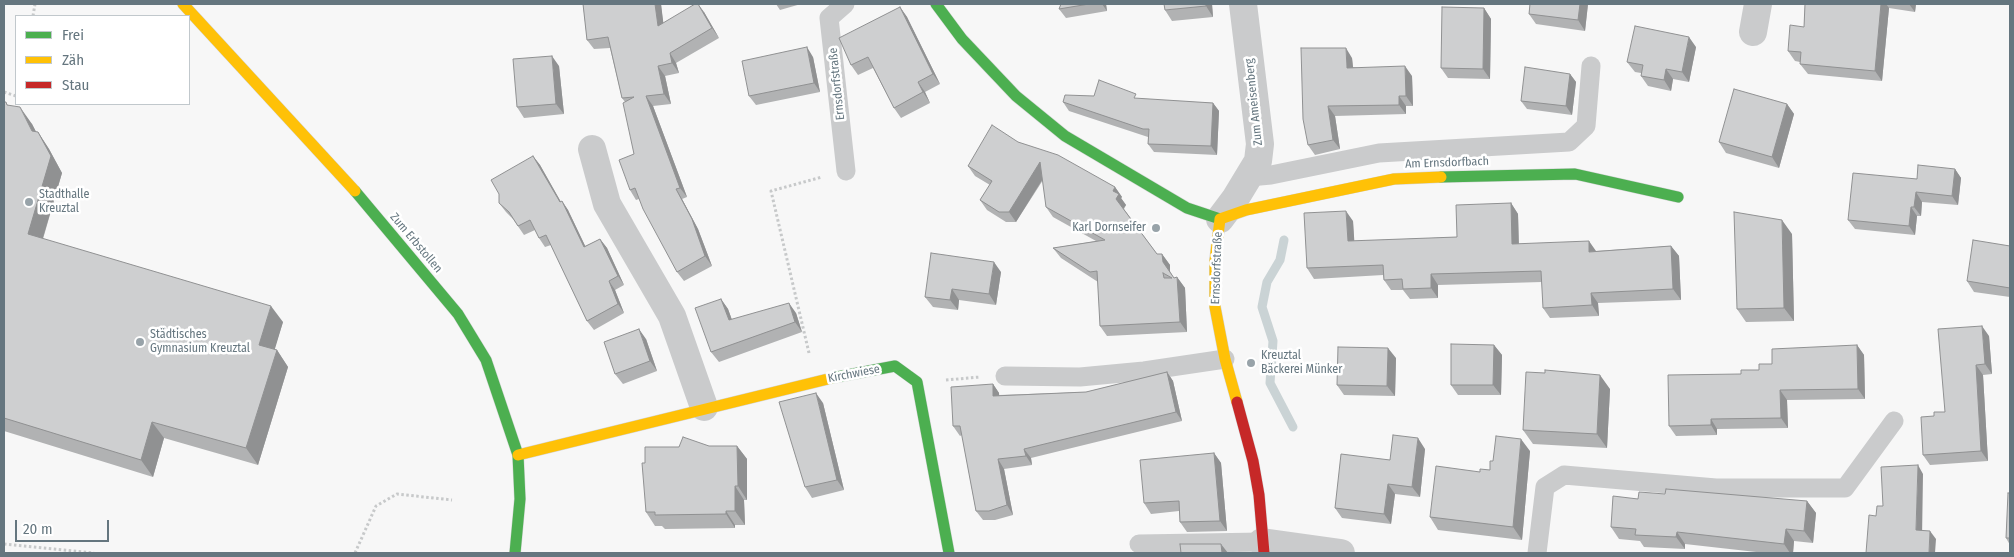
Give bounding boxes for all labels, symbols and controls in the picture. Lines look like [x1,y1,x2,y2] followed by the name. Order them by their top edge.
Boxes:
[15,15,190,105] legend
[62,26,84,44] text: Frei
[826,47,848,121] street label: Ernsdorfstraße
[62,51,84,69] text: Zäh
[1242,58,1266,146] street label: Zum Ameisenberg
[62,76,89,94] text: Stau
[1405,154,1489,172] street label: Am Ernsdorfbach
[39,188,89,216] place label: Stadthalle Kreuztal
[23,196,35,208] marker: Stadthalle Kreuztal
[387,210,445,276] street label: Zum Erbstollen
[1072,221,1146,235] place label: Karl Dornseifer
[1150,222,1162,234] marker: Karl Dornseifer
[1209,231,1225,305] street label: Ernsdorfstraße
[150,328,250,356] place label: Städtisches Gymnasium Kreuztal
[134,336,146,348] marker: Städtisches Gymnasium Kreuztal
[1261,349,1342,377] place label: Kreuztal Bäckerei Münker
[1245,357,1257,369] marker: Kreuztal Bäckerei Münker
[827,362,881,386] street label: Kirchwiese
[18,510,111,542] scale bar
[23,520,53,538] text: 20 m

